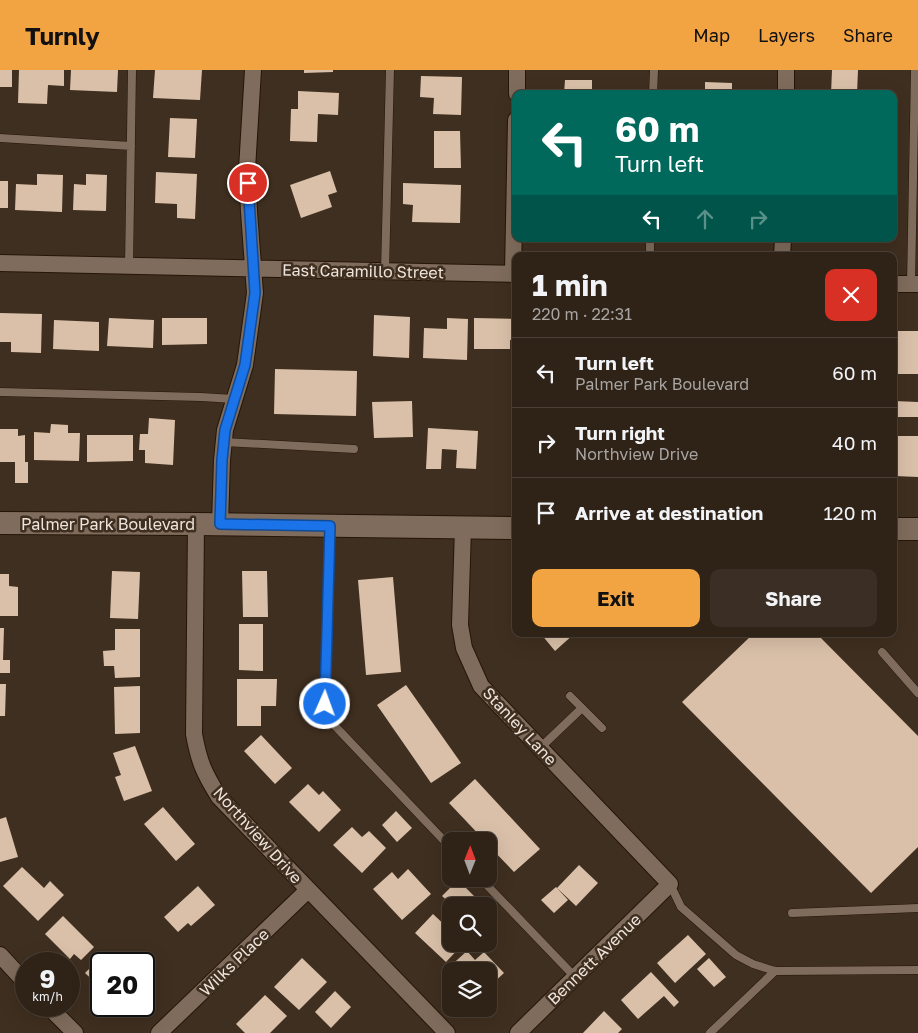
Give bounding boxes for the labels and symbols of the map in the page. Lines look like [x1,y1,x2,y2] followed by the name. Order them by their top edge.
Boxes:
[227,162,269,204] pin
[282,260,444,282] street label: East Caramillo Street
[21,514,195,534] street label: Palmer Park Boulevard
[298,677,350,729] position arrow
[479,683,561,769] street label: Stanley Lane
[209,783,307,887] street label: Northview Drive
[442,832,498,888] north arrow
[543,909,645,1009] street label: Bennett Avenue
[195,924,273,1000] street label: Wilks Place
[90,952,155,1017] speed limit sign: 20

